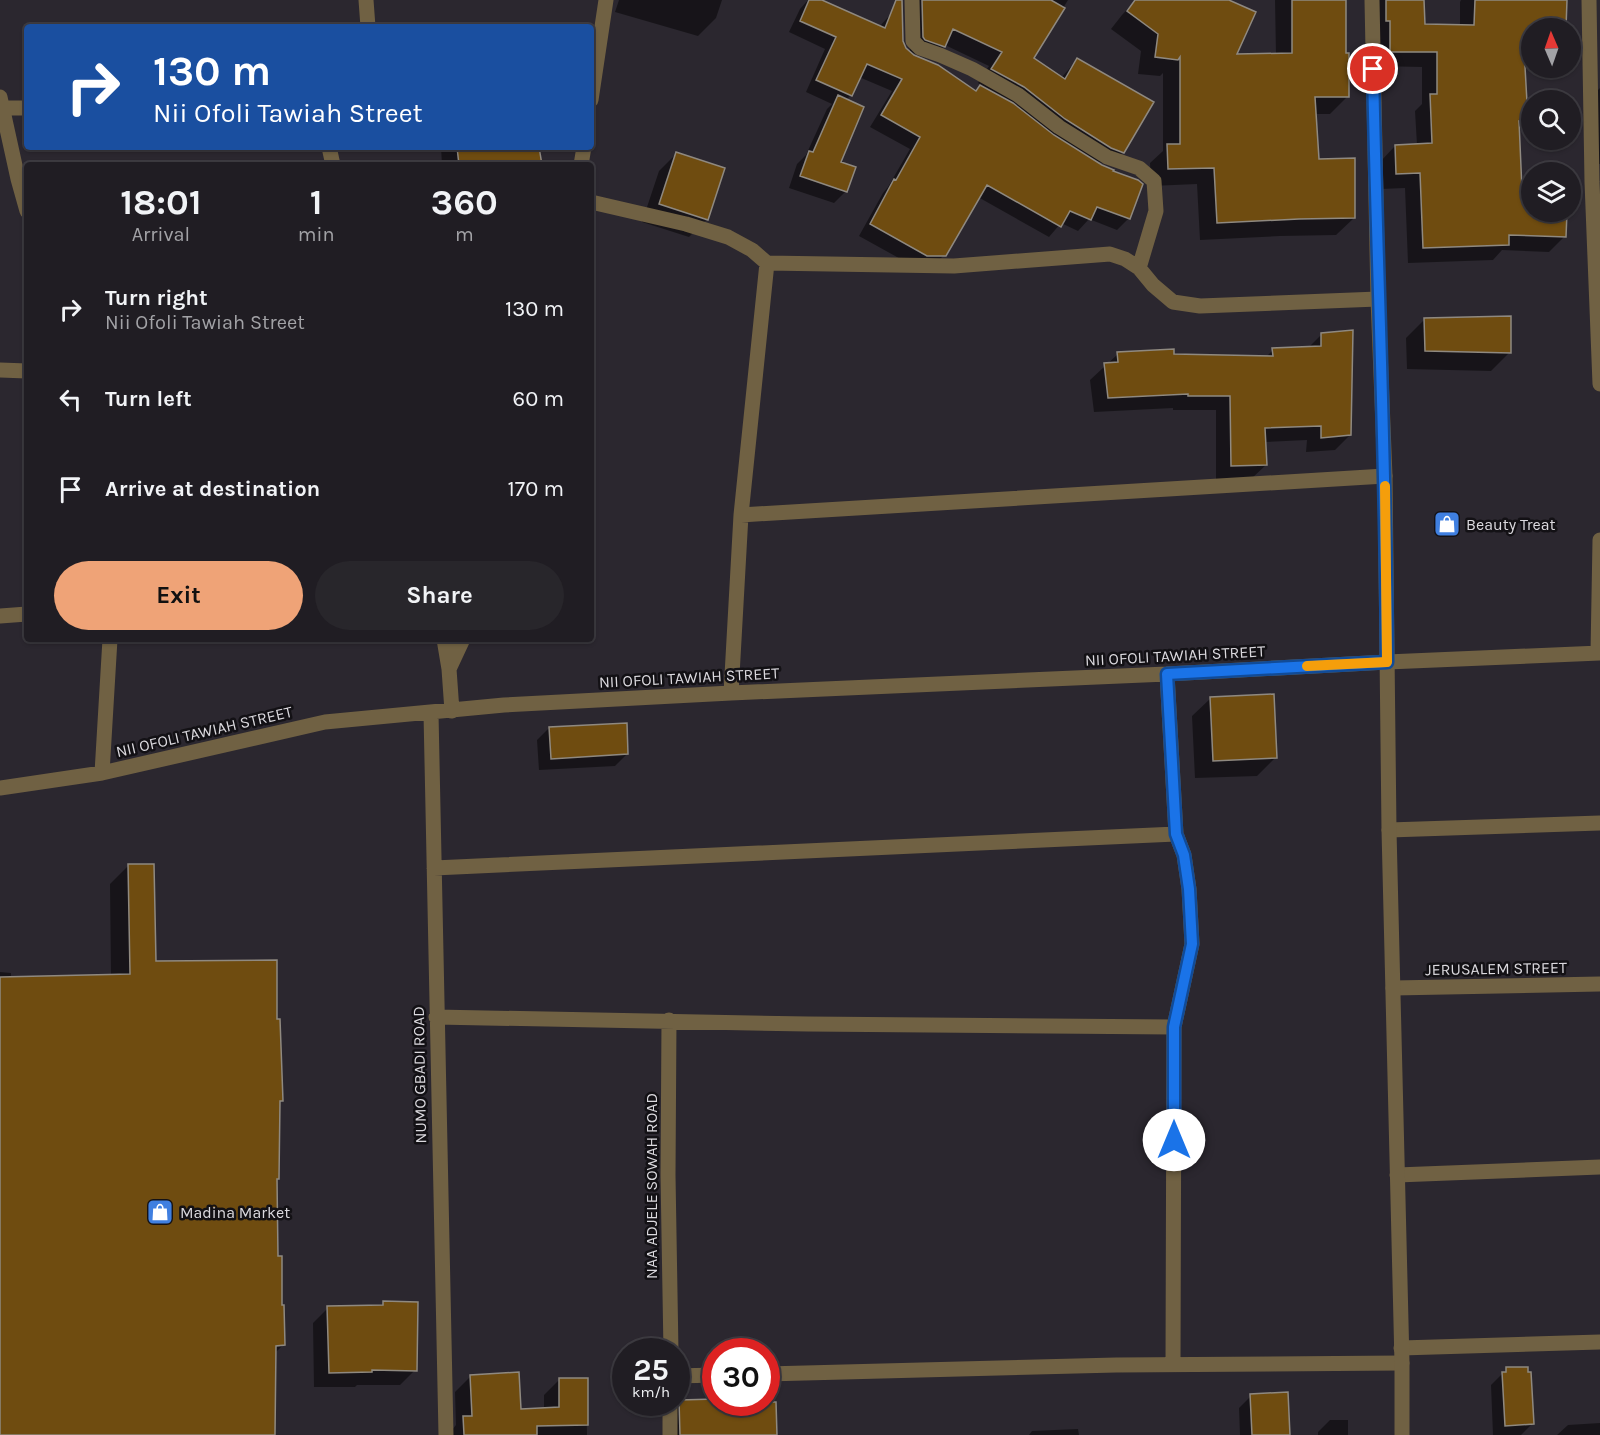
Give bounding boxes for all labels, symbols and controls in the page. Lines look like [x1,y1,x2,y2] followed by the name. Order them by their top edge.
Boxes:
[1521,18,1581,78] north arrow
[1521,18,1581,222] map controls
[1347,43,1398,94] pin
[153,46,271,96] text: 130 m
[54,48,132,126] icon: right
[1356,52,1389,85] icon: arrive
[1521,90,1581,150] button: search
[153,97,423,129] text: Nii Ofoli Tawiah Street
[1521,162,1581,222] button: layers
[120,181,202,223] text: 18:01
[310,181,323,223] text: 1
[431,181,498,223] text: 360
[132,223,190,246] text: Arrival
[298,223,335,246] text: min
[455,223,474,246] text: m
[105,285,208,311] text: Turn right
[54,293,87,326] icon: right
[505,296,564,322] text: 130 m
[105,311,305,334] text: Nii Ofoli Tawiah Street
[54,383,87,416] icon: left
[105,386,192,412] text: Turn left
[513,386,564,412] text: 60 m
[54,473,87,506] icon: arrive
[105,476,320,502] text: Arrive at destination
[508,476,564,502] text: 170 m
[1432,509,1462,539] shop icon: Beauty Treat
[1466,515,1556,534] place label: Beauty Treat
[54,561,303,630] button: Exit
[315,561,564,630] button: Share
[1084,641,1266,670] street label: NII OFOLI TAWIAH STREET
[598,663,780,692] street label: NII OFOLI TAWIAH STREET
[114,702,294,761] street label: NII OFOLI TAWIAH STREET
[1425,958,1567,979] street label: JERUSALEM STREET
[409,1006,430,1144] street label: NUMO GBADI ROAD
[642,1093,661,1279] street label: NAA ADJELE SOWAH ROAD
[1142,1108,1206,1172] position arrow
[145,1197,175,1227] shop icon: Madina Market
[180,1203,290,1222] place label: Madina Market
[702,1338,780,1416] speed limit sign: 30
[633,1352,669,1388] text: 25
[632,1383,670,1401] text: km/h

